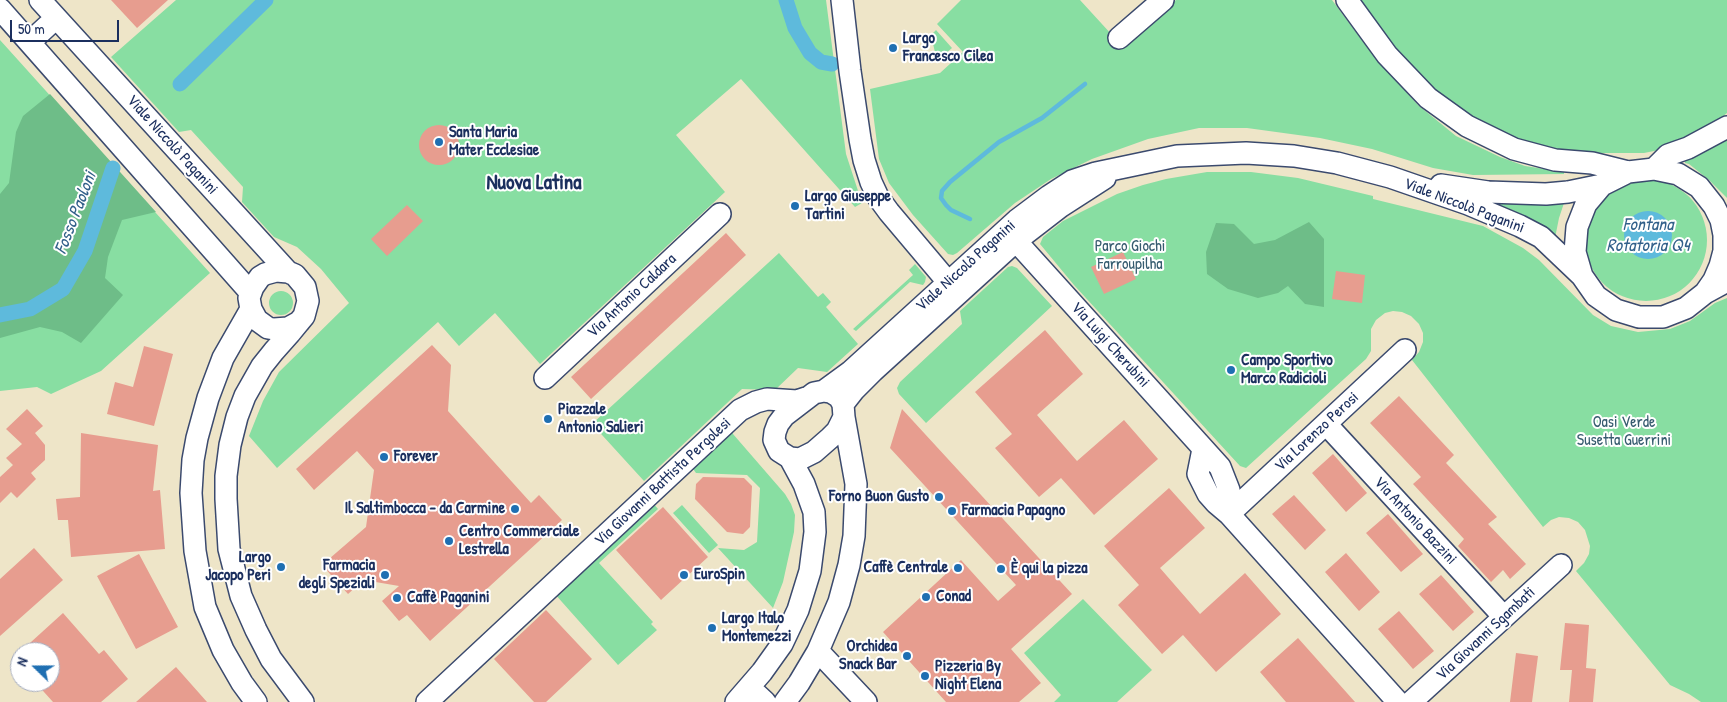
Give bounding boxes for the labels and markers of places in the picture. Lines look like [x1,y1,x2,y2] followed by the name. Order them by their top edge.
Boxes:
[903,29,993,67] place label: Largo Francesco Cilea
[887,42,899,54] marker: Largo Francesco Cilea
[449,123,539,161] place label: Santa Maria Mater Ecclesiae
[433,136,445,148] marker: Santa Maria Mater Ecclesiae
[805,187,891,225] place label: Largo Giuseppe Tartini
[789,200,801,212] marker: Largo Giuseppe Tartini
[1241,351,1333,389] place label: Campo Sportivo Marco Radicioli
[1225,364,1237,376] marker: Campo Sportivo Marco Radicioli
[558,400,644,438] place label: Piazzale Antonio Salieri
[542,413,554,425] marker: Piazzale Antonio Salieri
[394,447,438,467] place label: Forever
[378,451,390,463] marker: Forever
[829,487,929,507] place label: Forno Buon Gusto
[933,491,945,503] marker: Forno Buon Gusto
[344,499,505,519] place label: Il Saltimbocca - da Carmine
[962,501,1065,521] place label: Farmacia Papagno
[509,503,521,515] marker: Il Saltimbocca - da Carmine
[946,505,958,517] marker: Farmacia Papagno
[459,522,579,560] place label: Centro Commerciale Lestrella
[443,535,455,547] marker: Centro Commerciale Lestrella
[205,548,271,586] place label: Largo Jacopo Peri
[299,556,375,594] place label: Farmacia degli Speziali
[864,558,948,578] place label: Caffè Centrale
[1011,559,1087,579] place label: È qui la pizza
[275,561,287,573] marker: Largo Jacopo Peri
[952,562,964,574] marker: Caffè Centrale
[995,563,1007,575] marker: È qui la pizza
[694,565,745,585] place label: EuroSpin
[379,569,391,581] marker: Farmacia degli Speziali
[678,569,690,581] marker: EuroSpin
[936,587,971,607] place label: Conad
[407,588,489,608] place label: Caffè Paganini
[920,591,932,603] marker: Conad
[391,592,403,604] marker: Caffè Paganini
[722,609,792,647] place label: Largo Italo Montemezzi
[706,622,718,634] marker: Largo Italo Montemezzi
[839,637,897,675] place label: Orchidea Snack Bar
[901,650,913,662] marker: Orchidea Snack Bar
[935,657,1001,695] place label: Pizzeria By Night Elena
[919,670,931,682] marker: Pizzeria By Night Elena

